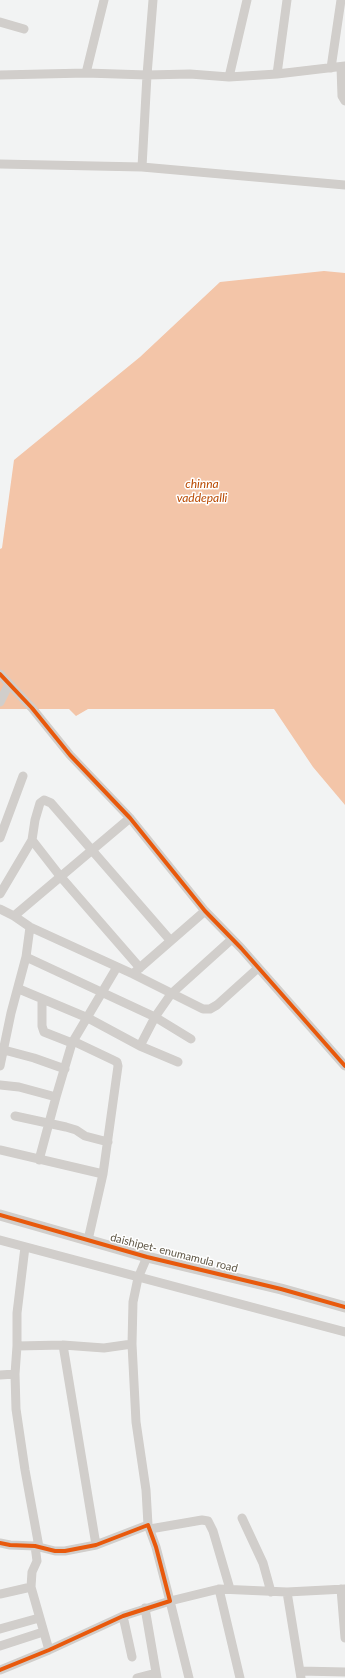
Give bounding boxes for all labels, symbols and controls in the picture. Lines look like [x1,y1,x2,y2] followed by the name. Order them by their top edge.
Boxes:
[177,477,227,505] water label: chinna vaddepalli
[109,1231,239,1275] street label: daishipet- enumamula road

